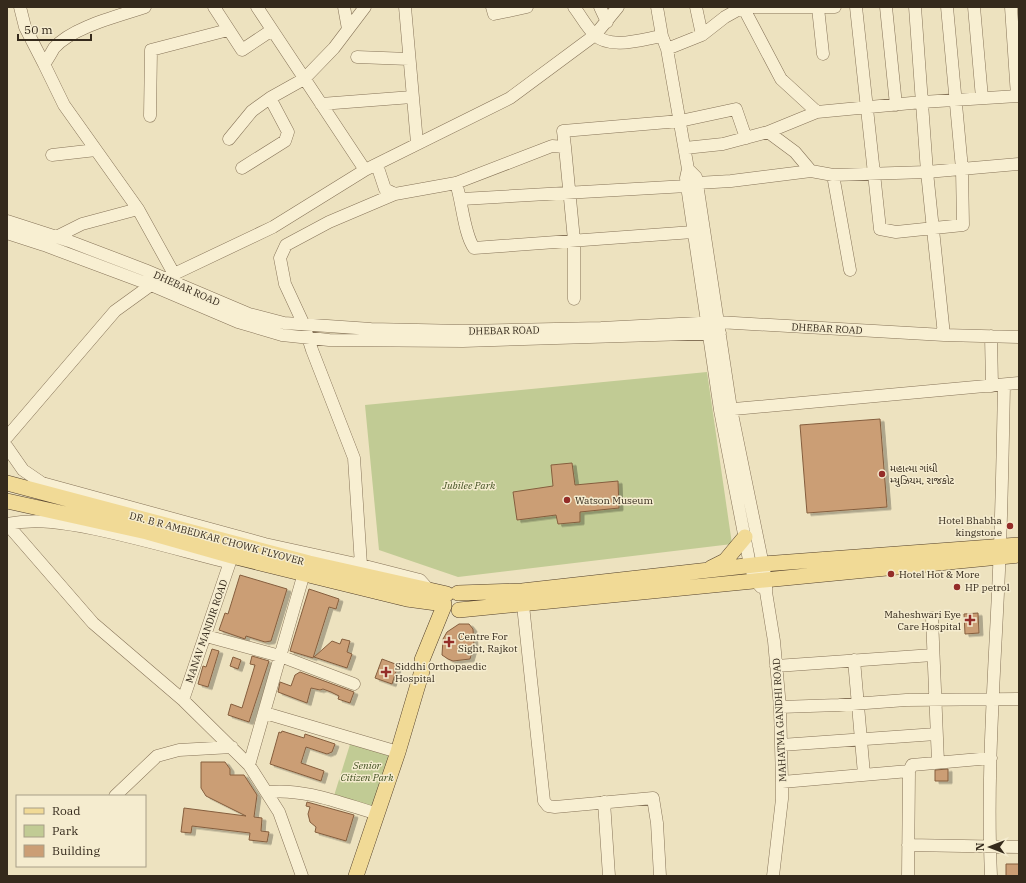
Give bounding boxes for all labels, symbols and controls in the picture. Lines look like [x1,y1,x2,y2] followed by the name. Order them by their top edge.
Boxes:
[18,16,91,42] scale bar
[24,22,53,37] text: 50 m
[152,268,222,309] street label: DHEBAR ROAD
[791,320,863,337] street label: DHEBAR ROAD
[468,323,540,338] street label: DHEBAR ROAD
[890,462,955,487] place label: મહાત્મા ગાંધી મ્યુઝિયમ, રાજકોટ
[877,469,887,479] marker: મહાત્મા ગાંધી મ્યુઝિયમ, રાજકોટ
[442,479,496,492] park label: Jubilee Park
[575,494,654,507] place label: Watson Museum
[562,495,572,505] marker: Watson Museum
[128,509,306,568] street label: DR. B R AMBEDKAR CHOWK FLYOVER
[938,514,1003,539] place label: Hotel Bhabha kingstone
[1005,521,1015,531] marker: Hotel Bhabha kingstone
[899,568,980,581] place label: Hotel Hot & More
[886,569,896,579] marker: Hotel Hot & More
[183,578,230,685] street label: MANAV MANDIR ROAD
[965,581,1010,594] place label: HP petrol
[952,582,962,592] marker: HP petrol
[884,608,961,633] place label: Maheshwari Eye Care Hospital
[964,614,976,626] marker: Maheshwari Eye Care Hospital
[458,630,518,655] place label: Centre For Sight, Rajkot
[443,636,455,648] marker: Centre For Sight, Rajkot
[770,658,789,782] street label: MAHATMA GANDHI ROAD
[395,660,487,685] place label: Siddhi Orthopaedic Hospital
[380,666,392,678] marker: Siddhi Orthopaedic Hospital
[340,759,394,784] park label: Senior Citizen Park
[16,795,146,867] legend
[52,803,81,818] text: Road
[52,823,78,838] text: Park
[970,827,1010,867] north arrow
[973,842,987,851] text: N
[52,843,100,858] text: Building

